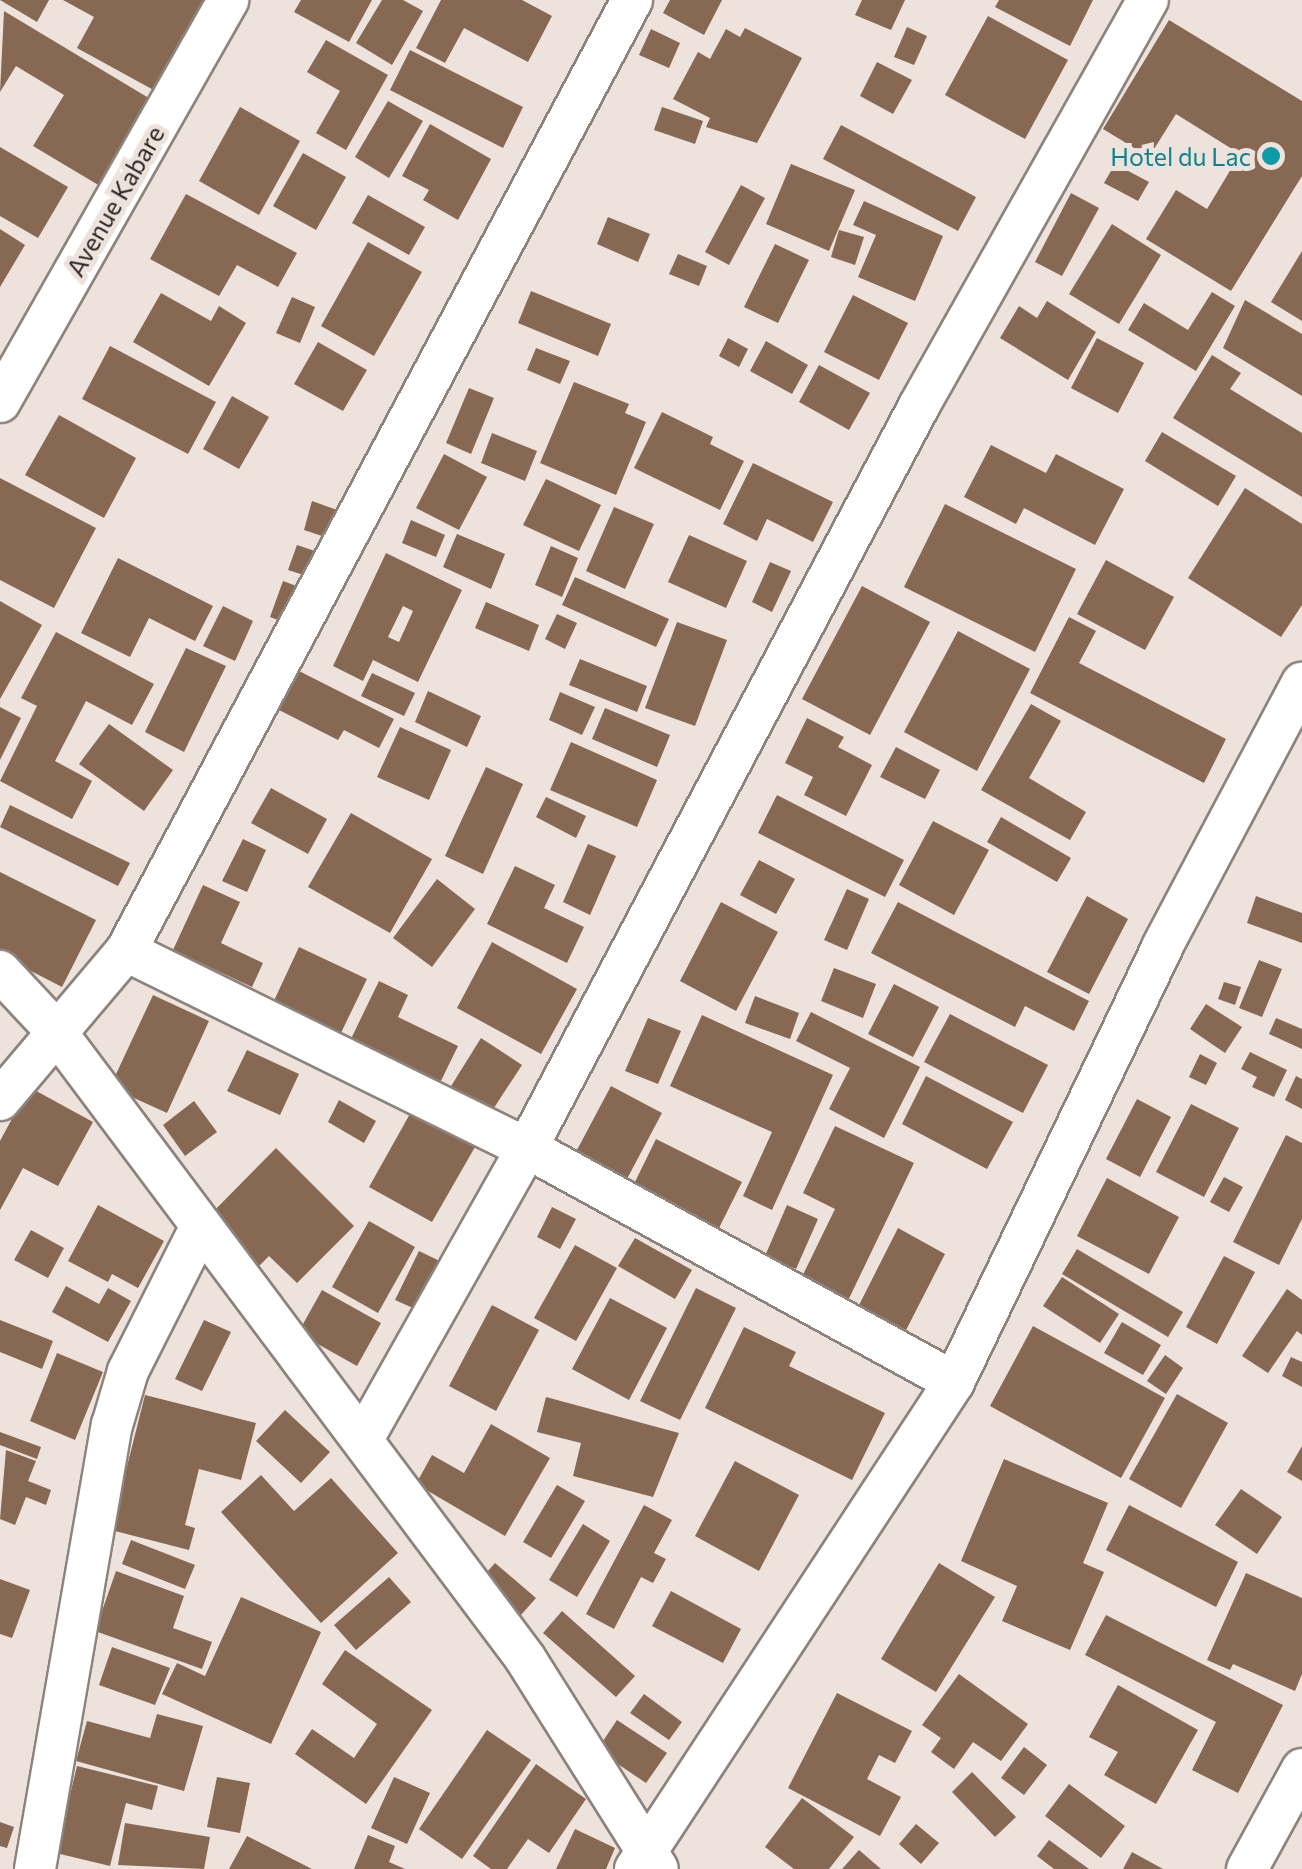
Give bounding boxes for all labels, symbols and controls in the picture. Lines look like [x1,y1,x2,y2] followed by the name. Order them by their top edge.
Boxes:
[60,121,170,281] street label: Avenue Kabare
[1110,141,1251,171] place label: Hotel du Lac
[1260,145,1282,167] marker: Hotel du Lac

